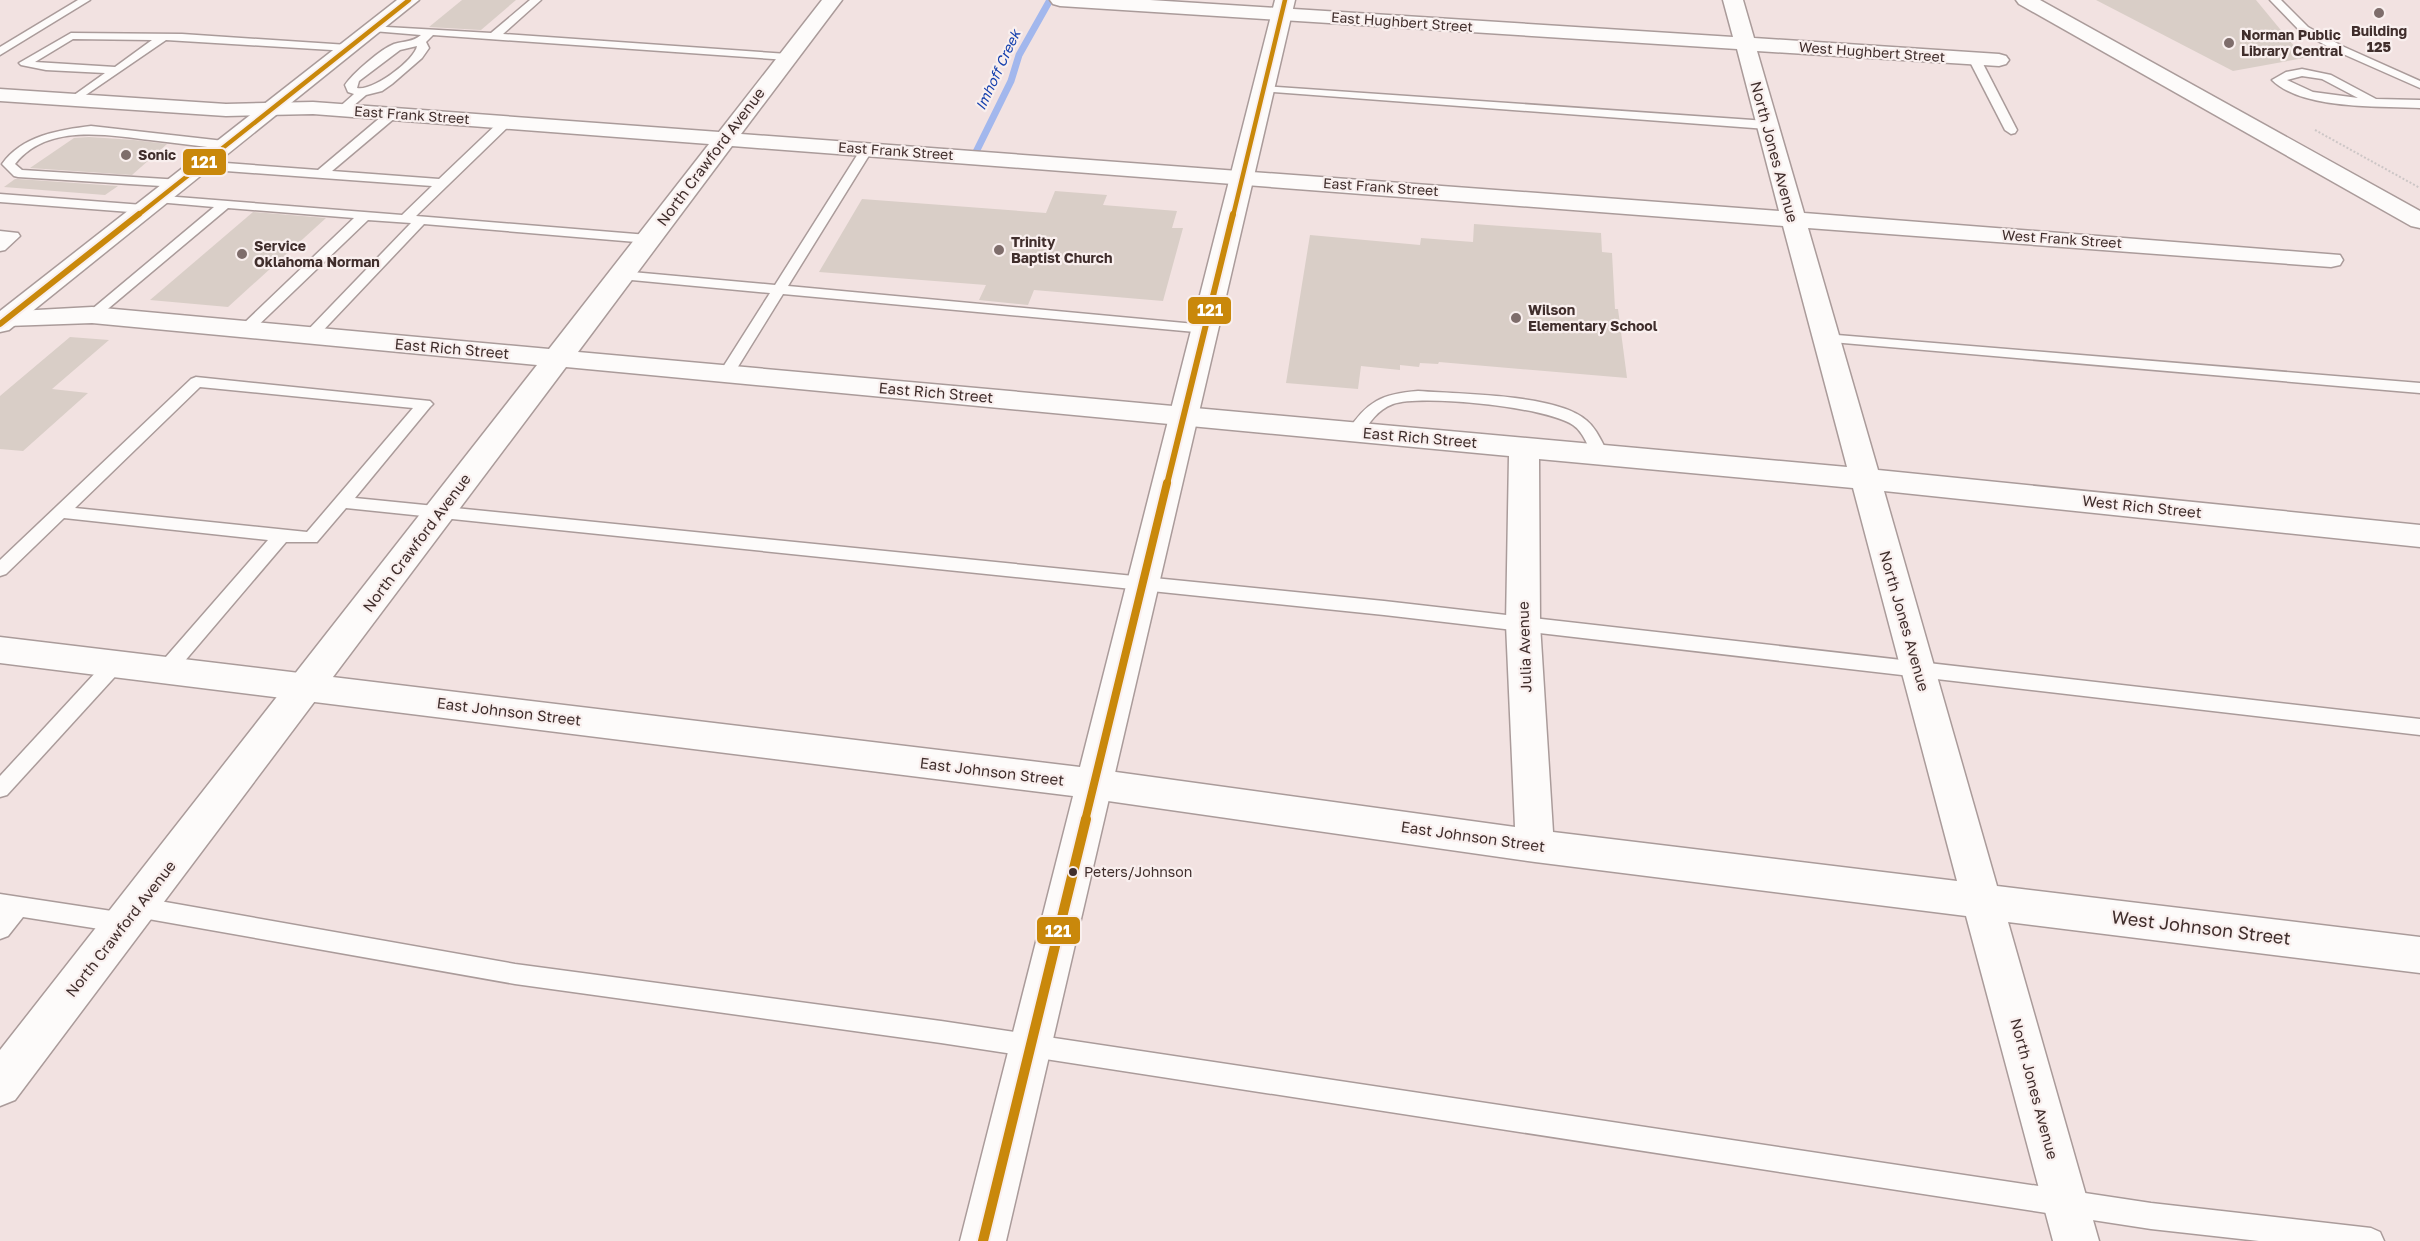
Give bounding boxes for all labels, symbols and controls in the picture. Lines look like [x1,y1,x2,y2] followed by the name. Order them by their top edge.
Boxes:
[2372,6,2386,20] marker: Building 125
[1331,8,1474,35] street label: East Hughbert Street
[2351,22,2407,55] place label: Building 125
[972,25,1024,113] water label: Imhoff Creek
[2241,26,2343,59] place label: Norman Public Library Central
[2222,36,2236,50] marker: Norman Public Library Central
[1798,38,1946,65] street label: West Hughbert Street
[1747,79,1803,225] street label: North Jones Avenue
[652,84,768,229] street label: North Crawford Avenue
[354,102,470,127] street label: East Frank Street
[838,138,954,163] street label: East Frank Street
[138,146,176,163] place label: Sonic
[119,148,133,162] marker: Sonic
[182,148,227,176] line badge: 121
[191,152,217,172] text: 121
[1323,174,1439,199] street label: East Frank Street
[2001,226,2123,251] street label: West Frank Street
[1011,233,1112,266] place label: Trinity Baptist Church
[254,237,380,270] place label: Service Oklahoma Norman
[992,243,1006,257] marker: Trinity Baptist Church
[235,247,249,261] marker: Service Oklahoma Norman
[1187,296,1232,325] line badge: 121
[1197,300,1223,320] text: 121
[1528,301,1658,334] place label: Wilson Elementary School
[1509,311,1523,325] marker: Wilson Elementary School
[394,334,510,362] street label: East Rich Street
[878,378,994,406] street label: East Rich Street
[1362,423,1478,451] street label: East Rich Street
[358,470,474,615] street label: North Crawford Avenue
[2082,491,2203,521] street label: West Rich Street
[1876,548,1934,693] street label: North Jones Avenue
[1513,601,1535,693] street label: Julia Avenue
[436,693,582,729] street label: East Johnson Street
[919,753,1065,789] street label: East Johnson Street
[1400,817,1546,855] street label: East Johnson Street
[61,856,179,1000] street label: North Crawford Avenue
[1084,863,1192,880] place label: Peters/Johnson
[1067,866,1079,878] marker: Peters/Johnson
[2110,905,2292,949] street label: West Johnson Street
[1036,916,1081,945] line badge: 121
[1045,921,1071,941] text: 121
[2007,1016,2063,1162] street label: North Jones Avenue

